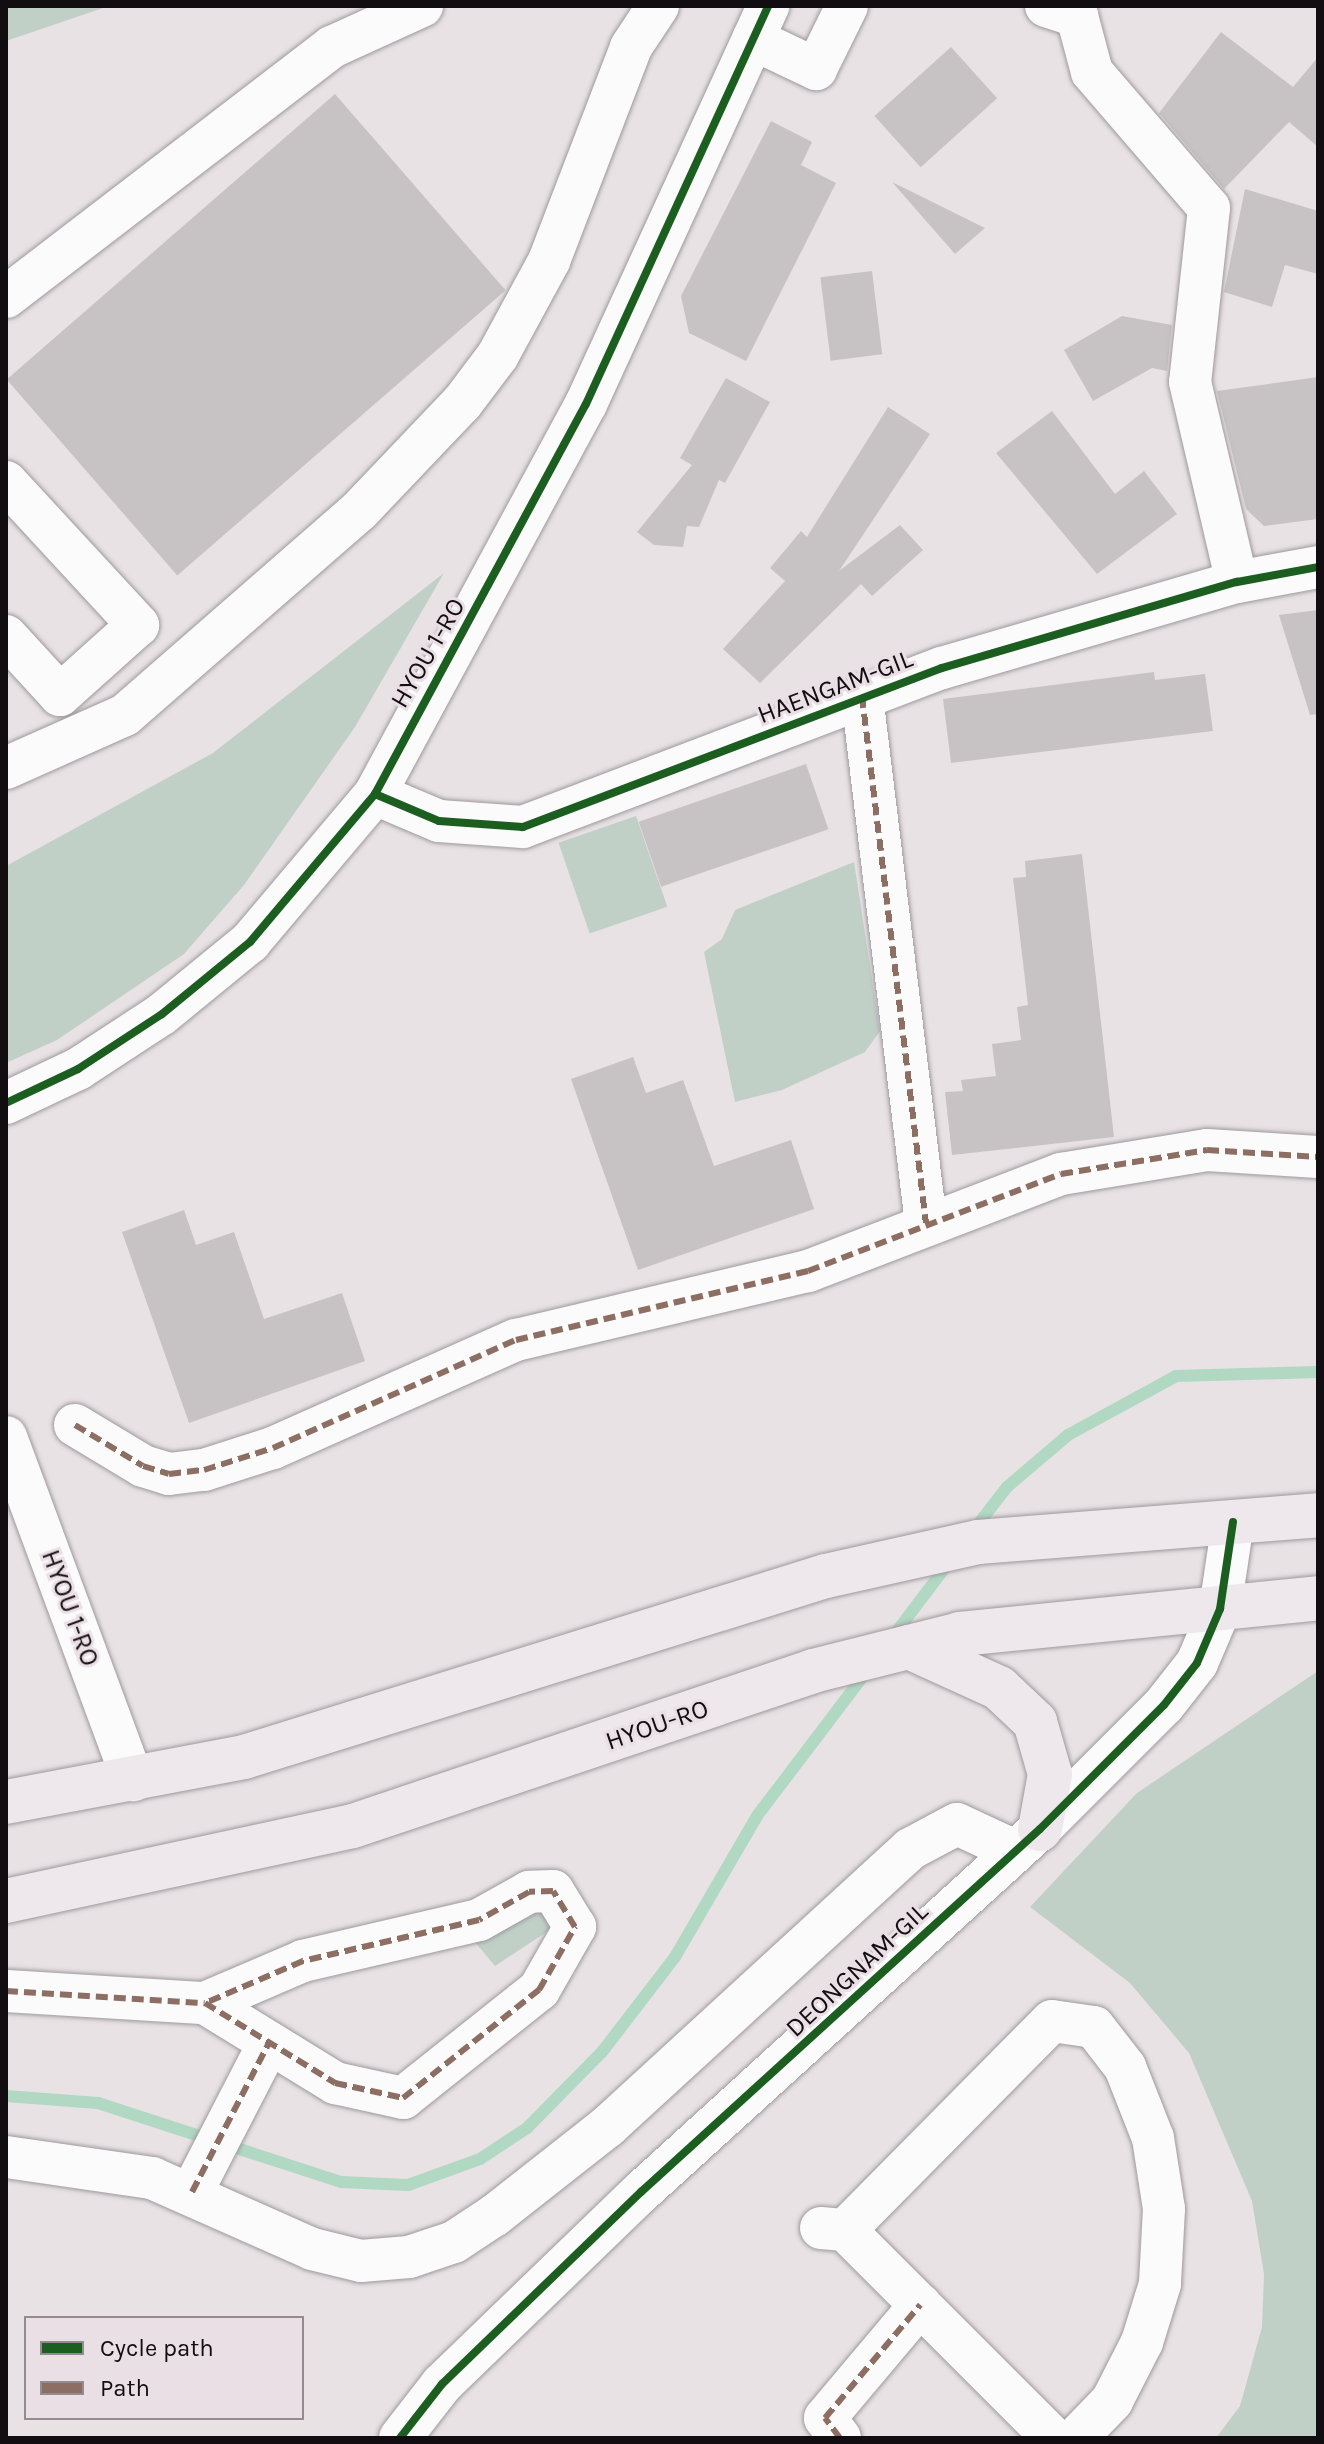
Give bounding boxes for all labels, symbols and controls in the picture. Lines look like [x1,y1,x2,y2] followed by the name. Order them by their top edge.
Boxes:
[384,593,472,713] street label: HYOU 1-RO
[753,643,917,731] street label: HAENGAM-GIL
[35,1546,105,1670] street label: HYOU 1-RO
[601,1693,713,1757] street label: HYOU-RO
[779,1896,935,2044] street label: DEONGNAM-GIL
[24,2316,304,2420] legend
[100,2334,214,2362] text: Cycle path
[100,2374,150,2402] text: Path

